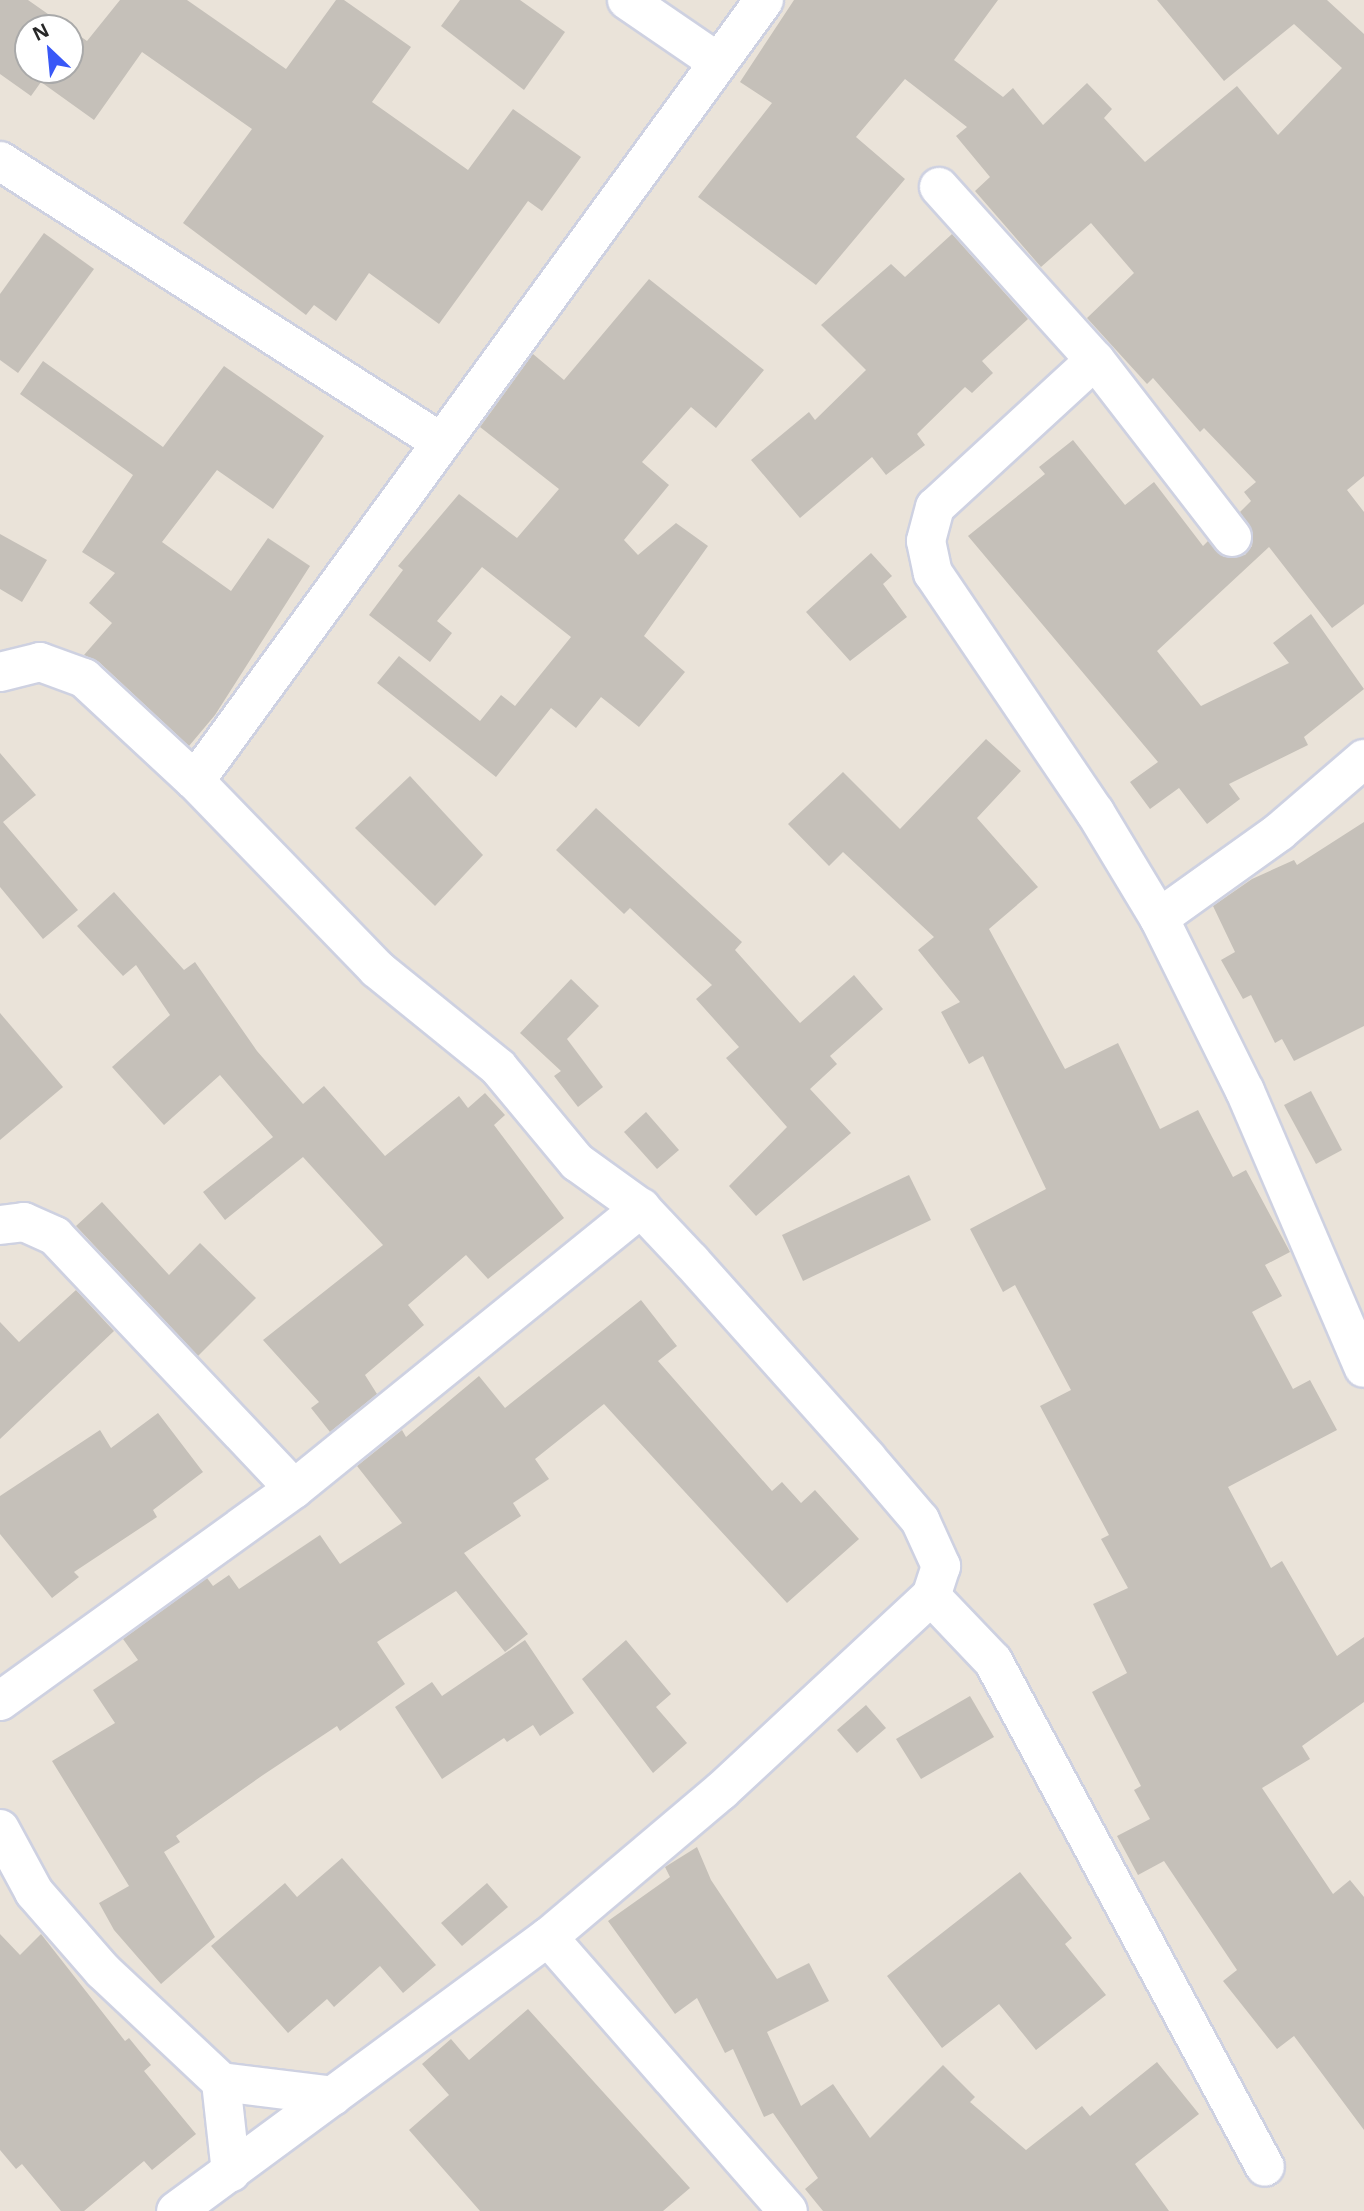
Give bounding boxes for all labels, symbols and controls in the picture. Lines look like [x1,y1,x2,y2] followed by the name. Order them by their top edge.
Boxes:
[14,14,84,84] north arrow
[28,17,53,47] text: N

